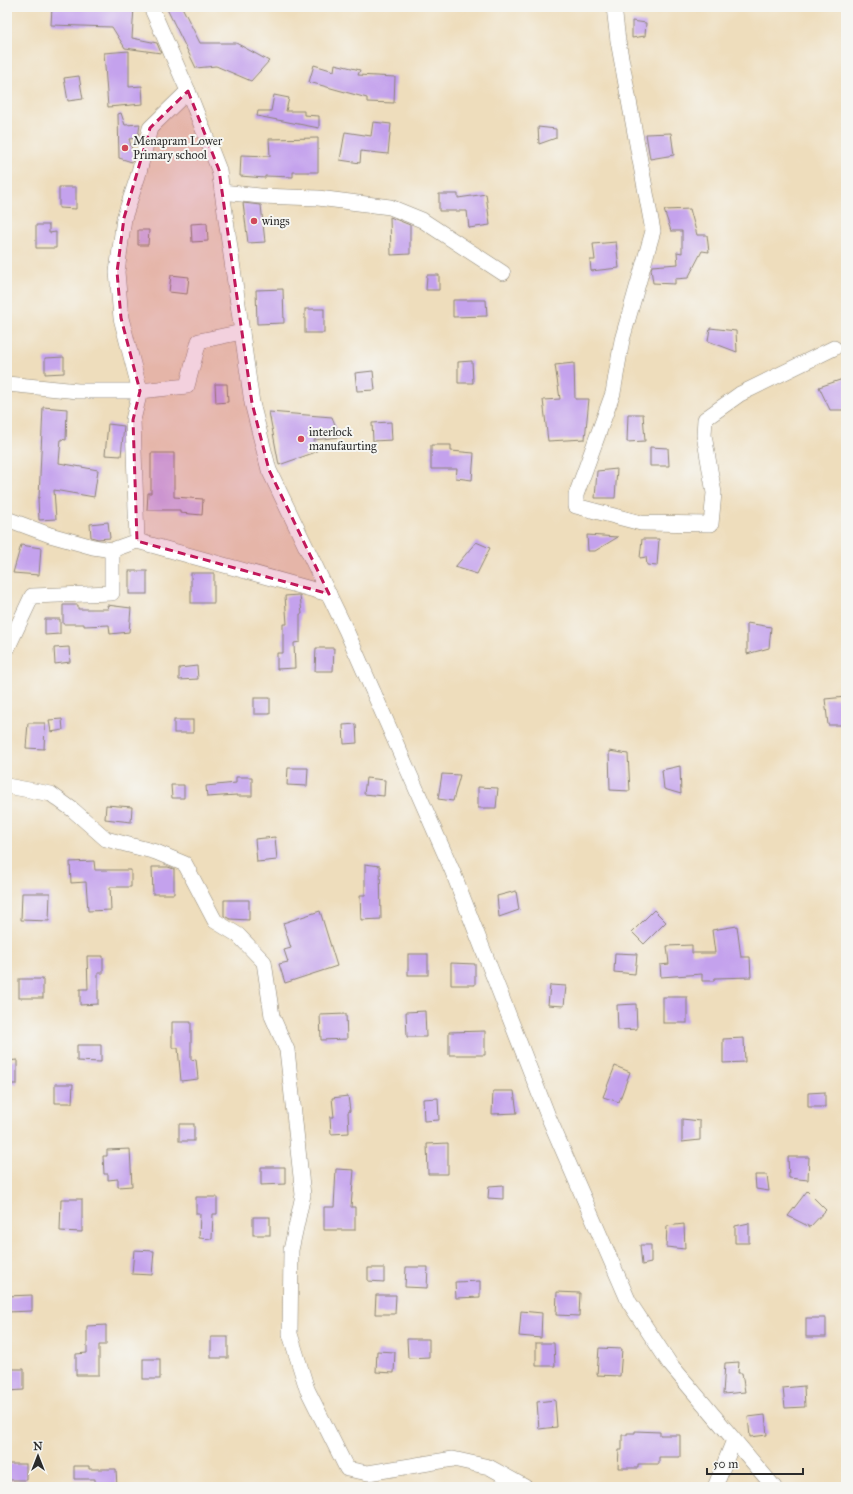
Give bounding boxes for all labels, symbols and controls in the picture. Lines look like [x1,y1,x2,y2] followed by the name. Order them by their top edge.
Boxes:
[133,134,223,162] place label: Menapram Lower Primary school
[120,143,130,153] marker: Menapram Lower Primary school
[262,214,290,229] place label: wings
[249,216,259,226] marker: wings
[309,425,377,454] place label: interlock manufaurting
[296,434,306,444] marker: interlock manufaurting
[18,1436,58,1476] north arrow
[33,1440,43,1453] text: N
[707,1450,803,1476] scale bar
[713,1457,738,1471] text: 50 m

